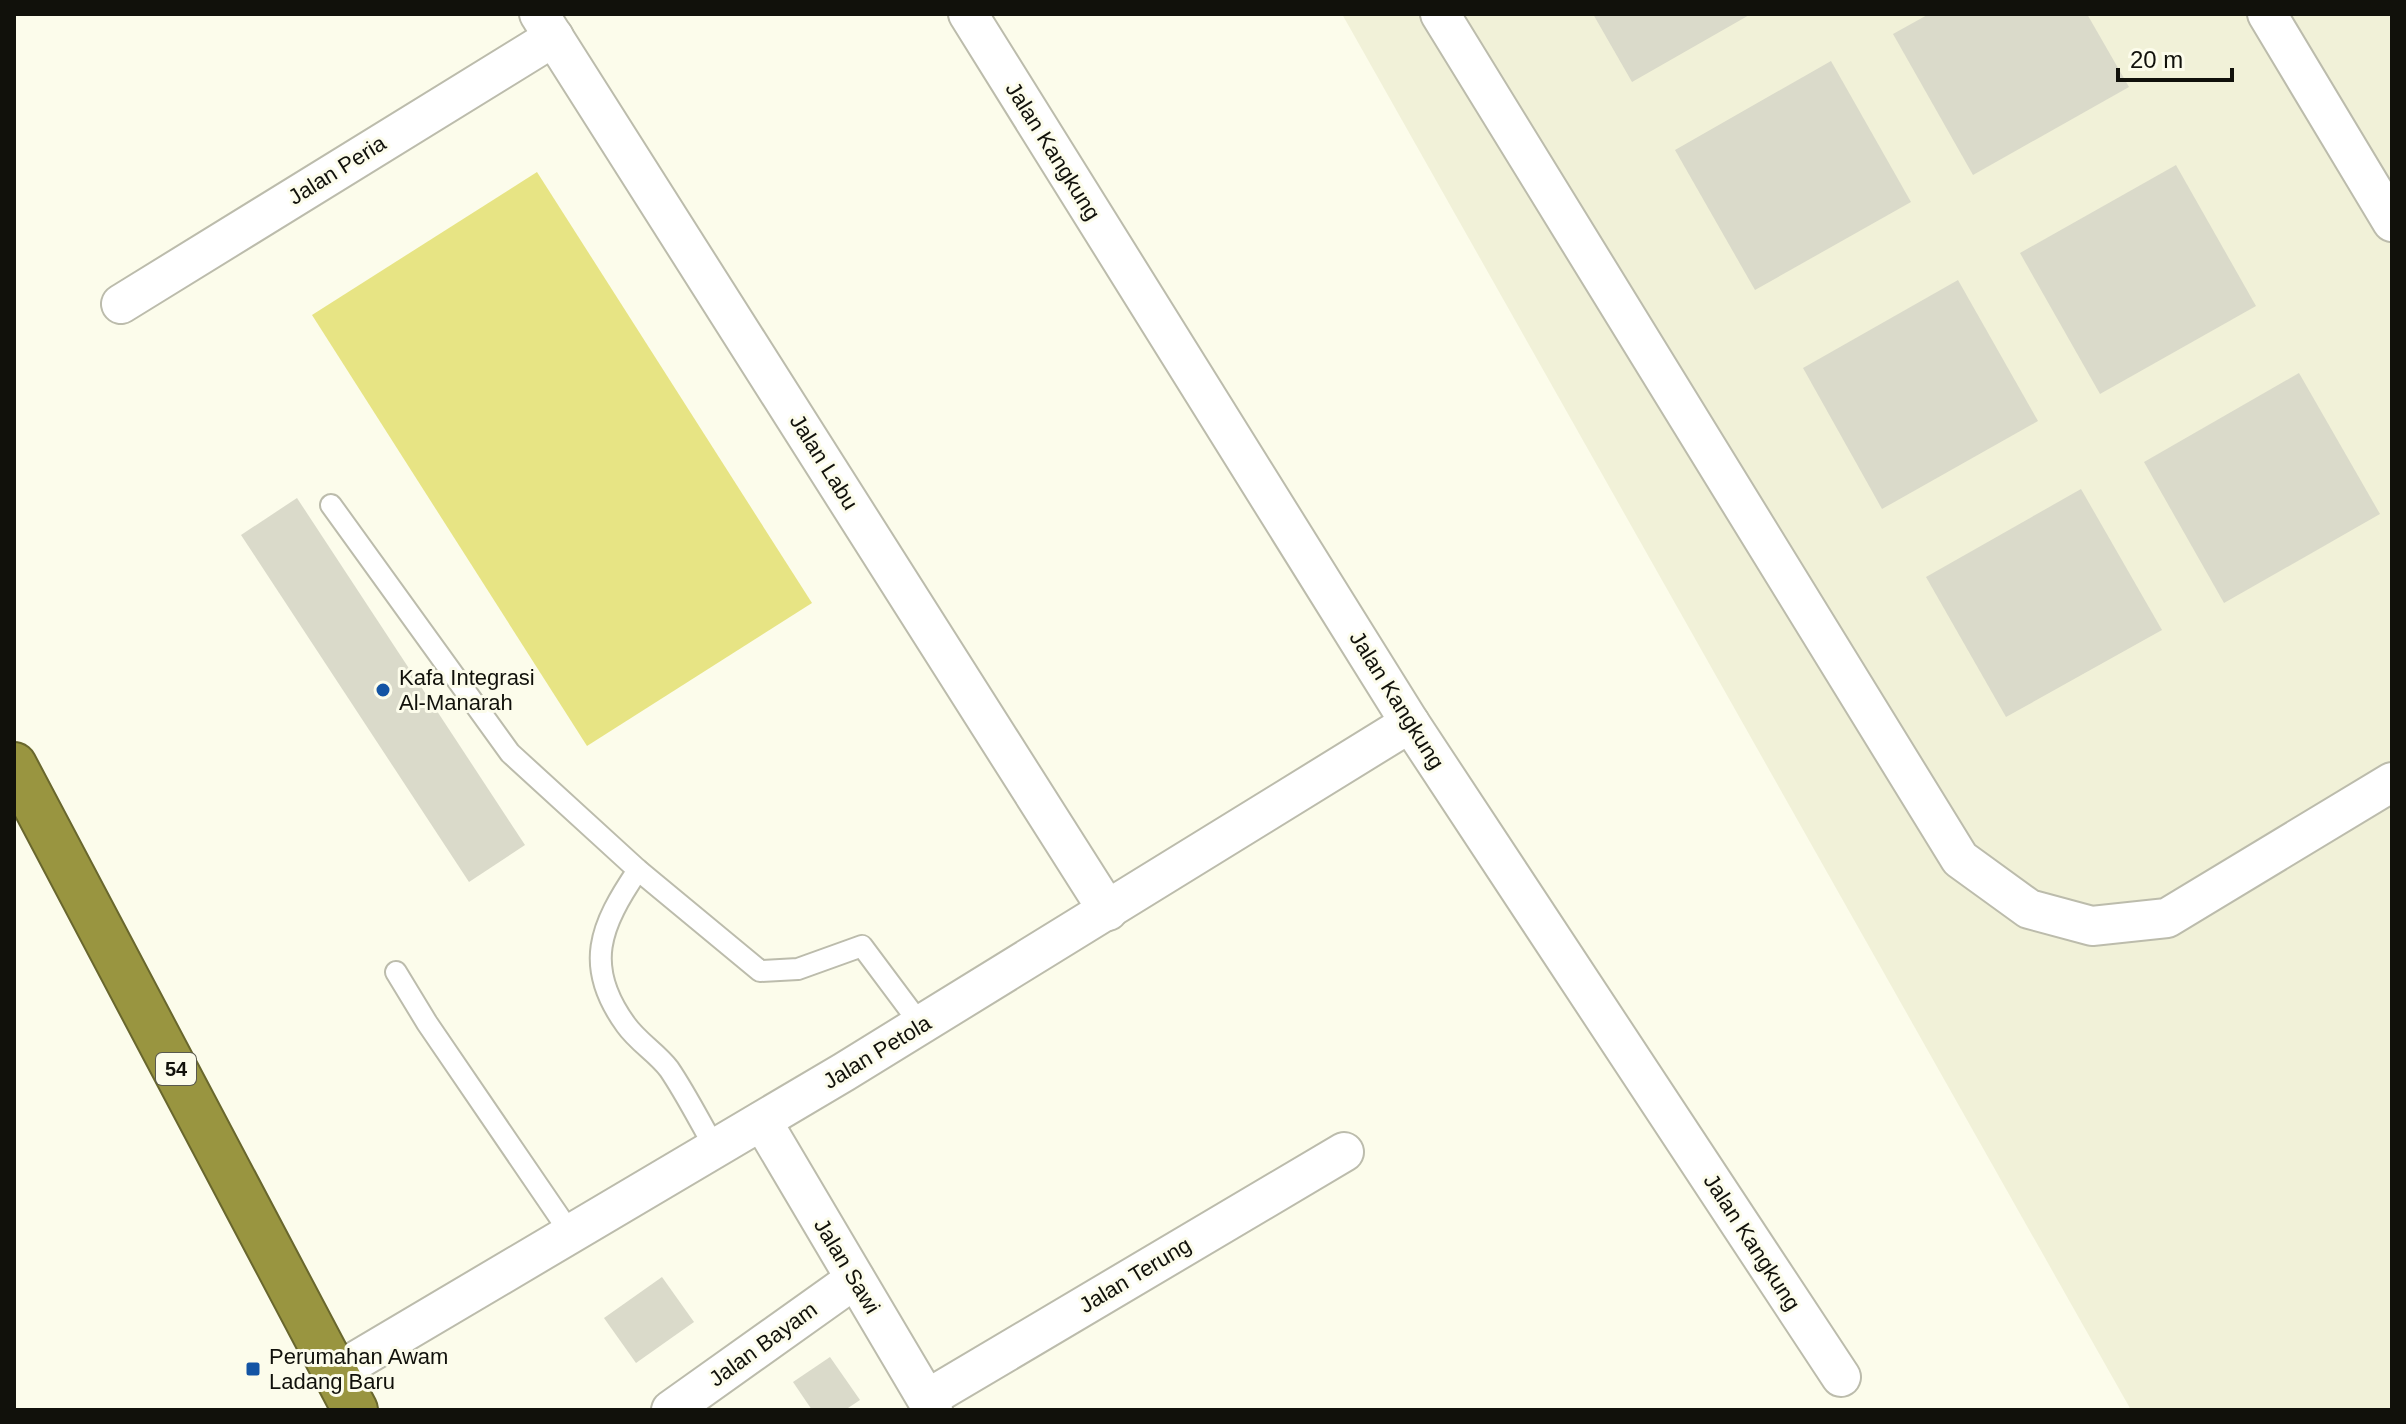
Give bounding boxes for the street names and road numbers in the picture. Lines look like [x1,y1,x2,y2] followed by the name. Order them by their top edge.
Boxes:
[1001,77,1105,225] street label: Jalan Kangkung
[284,130,391,210] street label: Jalan Peria
[785,410,863,514] street label: Jalan Labu
[1345,626,1449,774] street label: Jalan Kangkung
[819,1010,936,1094] street label: Jalan Petola
[156,1053,196,1085] road number: 54
[1699,1169,1805,1315] street label: Jalan Kangkung
[809,1214,885,1318] street label: Jalan Sawi
[1075,1232,1195,1318] street label: Jalan Terung
[704,1297,822,1391] street label: Jalan Bayam

